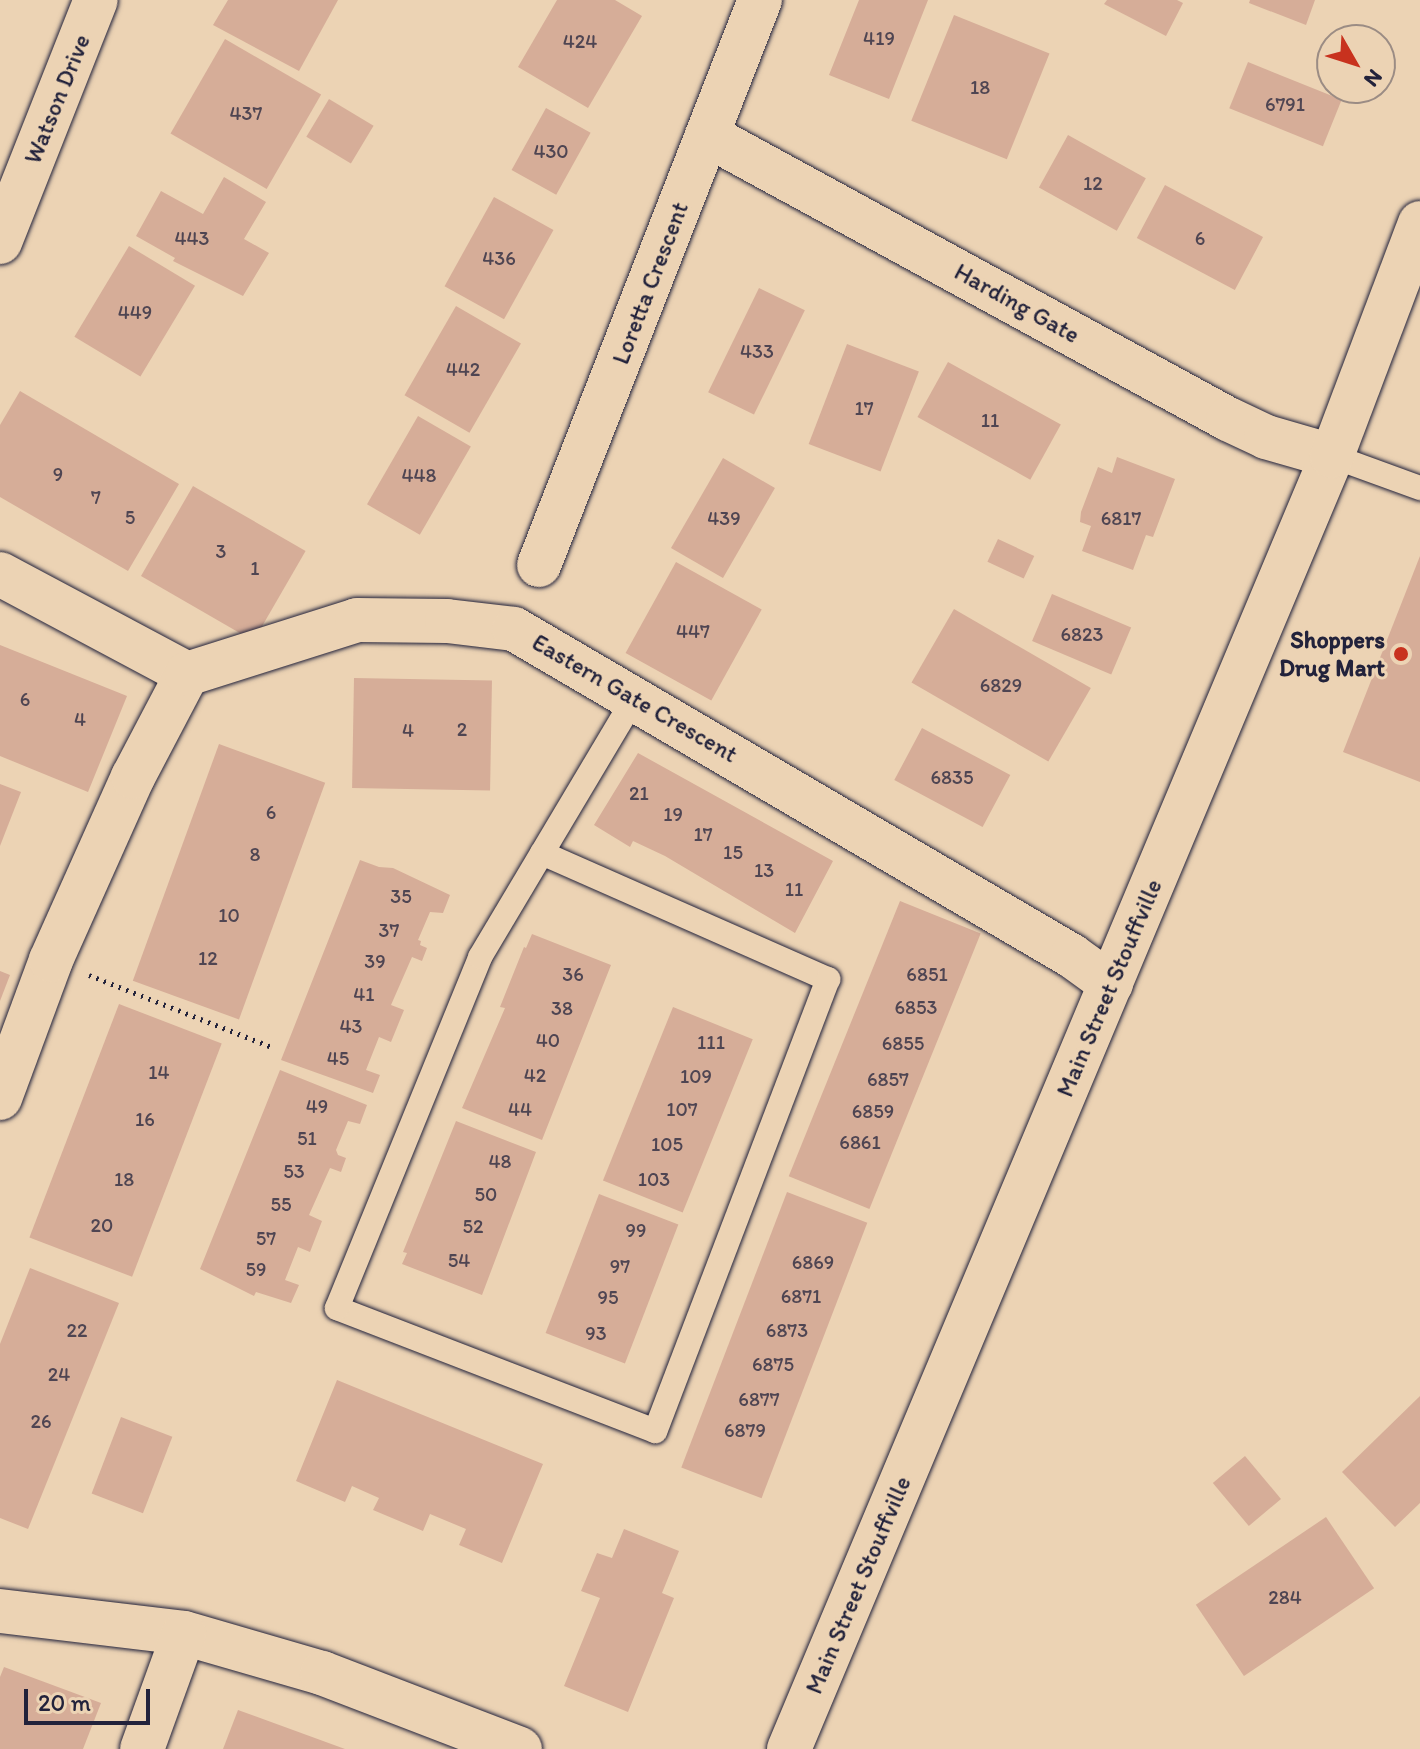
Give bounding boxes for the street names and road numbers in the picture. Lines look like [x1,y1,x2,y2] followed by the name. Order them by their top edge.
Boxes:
[18,30,96,168] street label: Watson Drive
[606,197,694,369] street label: Loretta Crescent
[950,257,1084,349] street label: Harding Gate
[527,627,743,769] street label: Eastern Gate Crescent
[1050,875,1168,1101] street label: Main Street Stouffville
[799,1472,917,1698] street label: Main Street Stouffville

